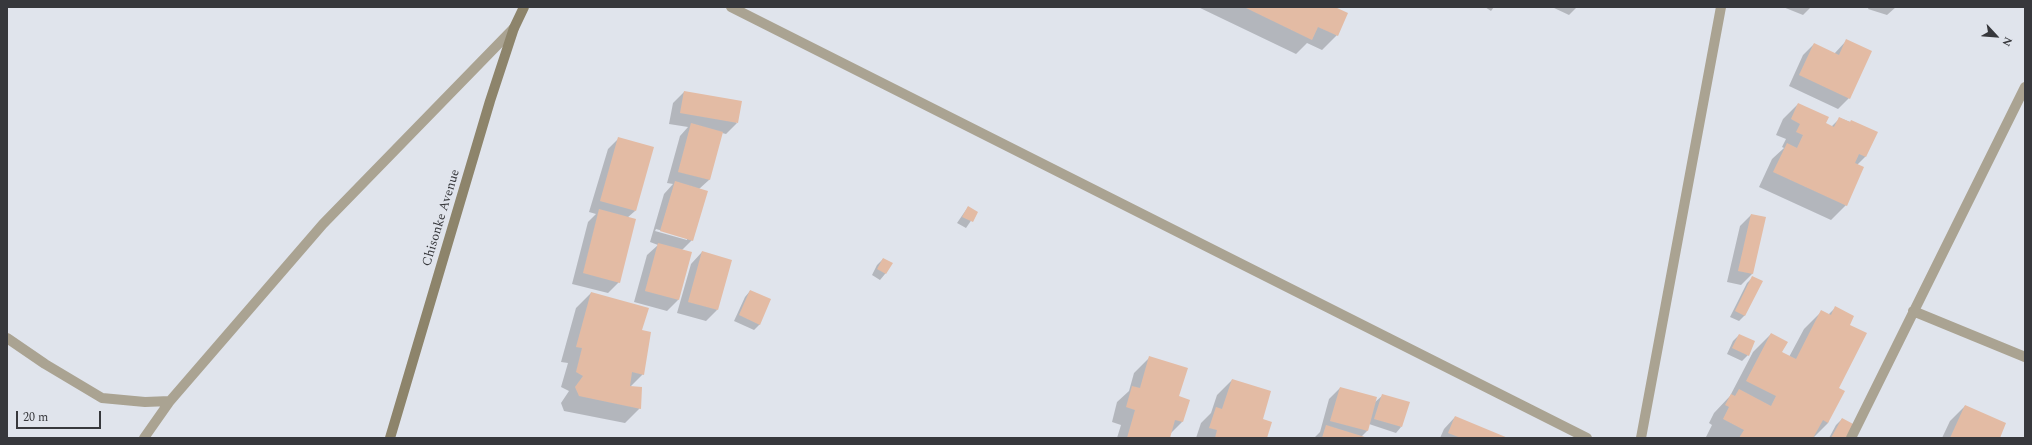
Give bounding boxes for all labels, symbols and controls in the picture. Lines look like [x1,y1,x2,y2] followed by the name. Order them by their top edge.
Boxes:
[1976,16,2016,56] north arrow
[1998,34,2017,49] text: N
[420,168,464,268] street label: Chisonke Avenue
[18,403,103,429] scale bar
[23,408,48,427] text: 20 m

